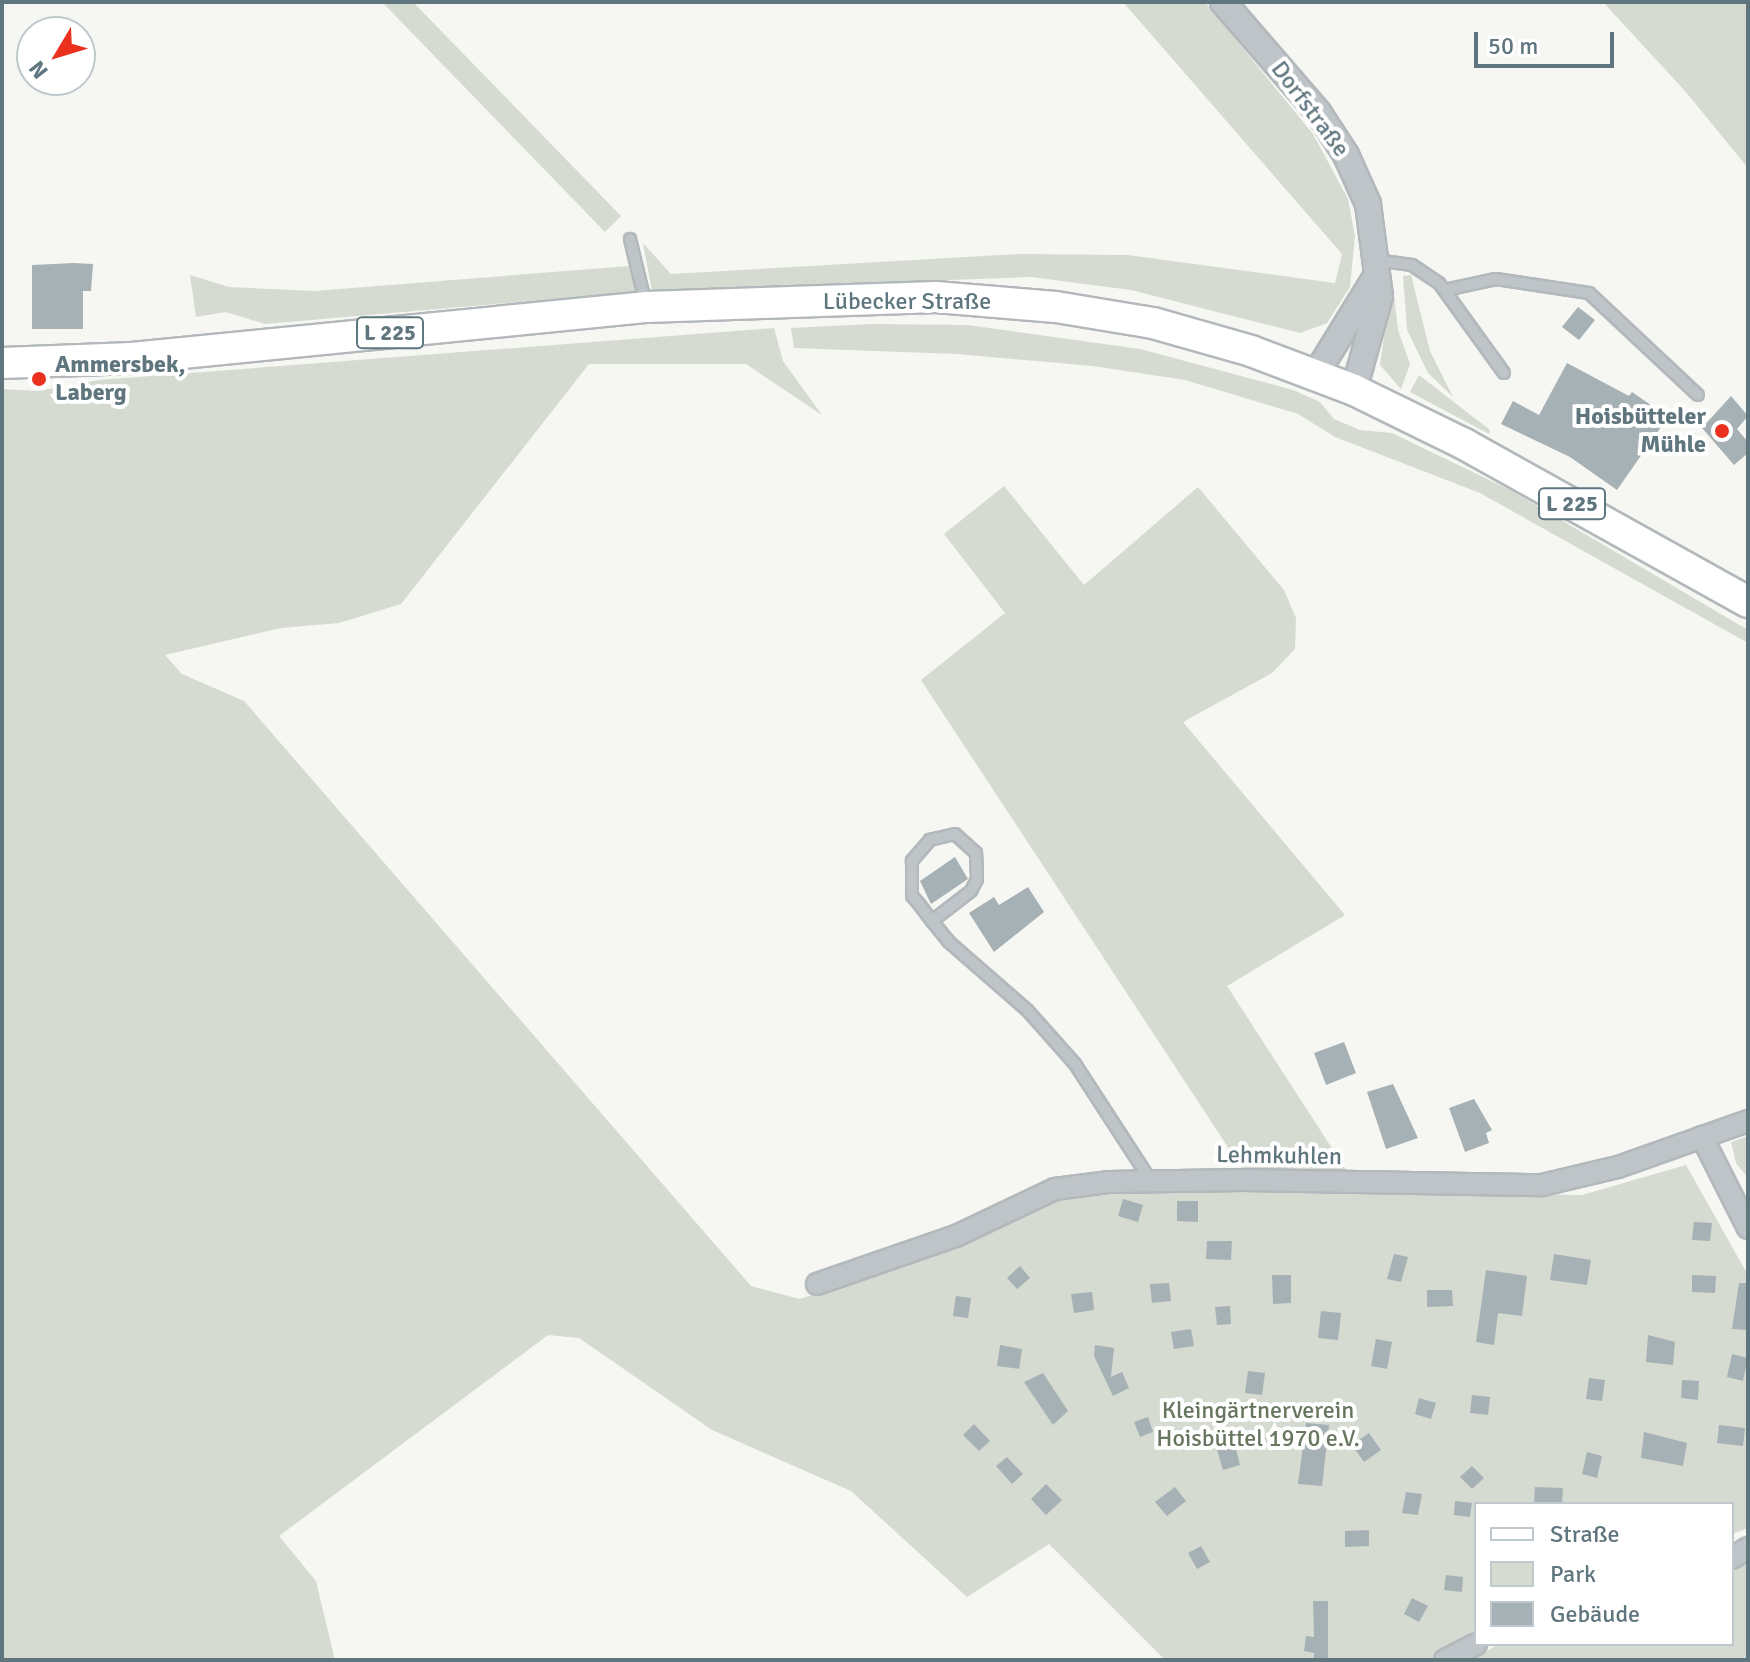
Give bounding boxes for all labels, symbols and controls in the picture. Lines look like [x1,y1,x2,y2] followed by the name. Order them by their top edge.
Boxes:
[16,16,96,96] north arrow
[1478,16,1618,66] scale bar
[1488,31,1538,61] text: 50 m
[1265,55,1355,163] street label: Dorfstraße
[23,56,54,84] text: N
[823,288,991,316] street label: Lübecker Straße
[356,315,424,351] road number: L 225
[55,351,186,407] place label: Ammersbek, Laberg
[30,370,48,388] marker: Ammersbek, Laberg
[1575,403,1706,459] place label: Hoisbütteler Mühle
[1713,422,1731,440] marker: Hoisbütteler Mühle
[1538,486,1606,522] road number: L 225
[1216,1141,1342,1171] street label: Lehmkuhlen
[1156,1397,1360,1453] park label: Kleingärtnerverein Hoisbüttel 1970 e.V.
[1474,1502,1734,1646] legend
[1550,1519,1620,1549] text: Straße
[1550,1559,1596,1589] text: Park
[1550,1599,1640,1629] text: Gebäude

